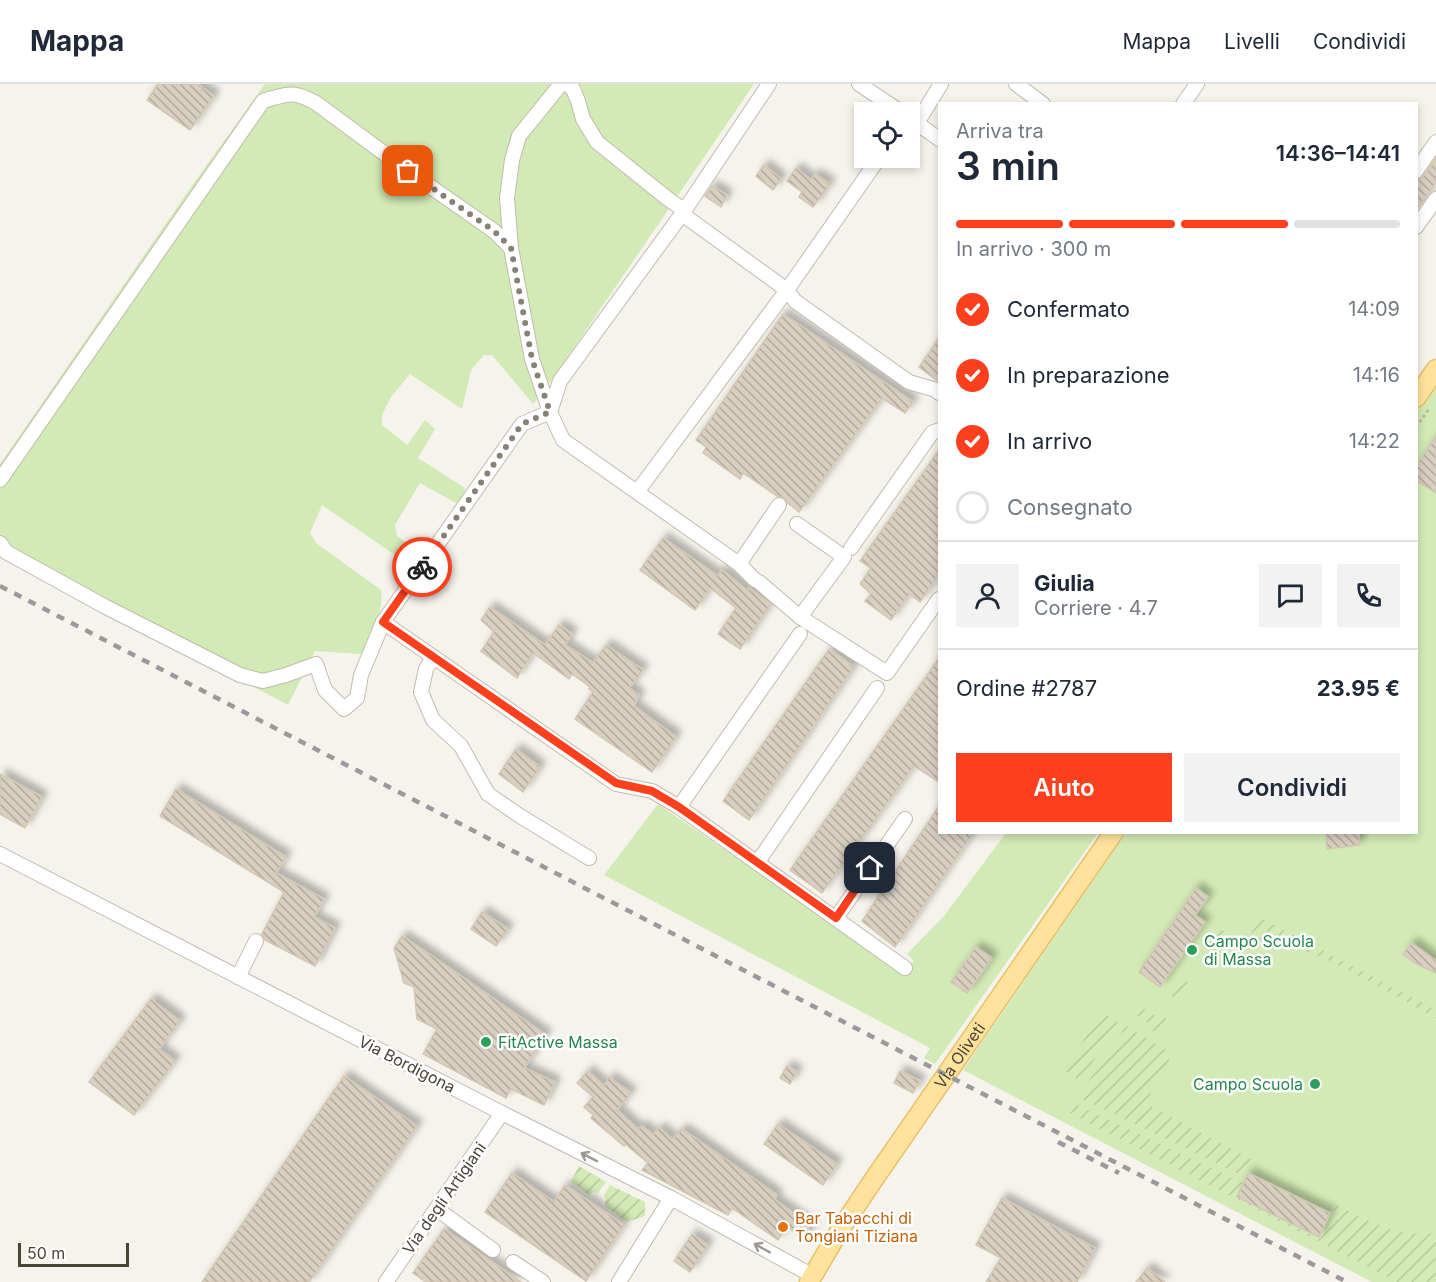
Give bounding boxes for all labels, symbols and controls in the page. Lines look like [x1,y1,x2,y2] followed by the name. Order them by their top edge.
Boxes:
[30,24,124,58] text: Mappa
[1123,29,1191,54] text: Mappa
[1224,29,1280,54] text: Livelli
[1313,29,1406,54] text: Condividi
[854,102,920,168] map controls
[854,102,920,168] button: locate
[956,119,1044,143] text: Arriva tra
[1276,140,1400,166] text: 14:36–14:41
[956,142,1060,189] text: 3 min
[382,145,433,196] pin
[391,154,424,187] icon: bag
[956,237,1111,261] text: In arrivo · 300 m
[956,293,989,326] icon: check
[1007,296,1130,322] text: Confermato
[1348,297,1400,321] text: 14:09
[956,359,989,392] icon: check
[1007,362,1169,388] text: In preparazione
[1353,363,1400,387] text: 14:16
[956,425,989,458] icon: check
[1007,428,1092,454] text: In arrivo
[1349,429,1400,453] text: 14:22
[1007,494,1133,520] text: Consegnato
[392,537,452,597] courier
[406,551,439,584] icon: bike
[956,564,1019,627] button: person
[1259,564,1322,627] button: chat
[1337,564,1400,627] button: phone
[1034,570,1095,596] text: Giulia
[1034,596,1158,620] text: Corriere · 4.7
[956,675,1097,701] text: Ordine #2787
[1317,675,1400,701] text: 23.95 €
[956,753,1172,822] button: Aiuto
[1184,753,1400,822] button: Condividi
[844,842,895,893] pin
[853,851,886,884] icon: home
[1204,931,1314,969] place label: Campo Scuola di Massa
[1185,943,1199,957] marker: Campo Scuola di Massa
[930,1019,989,1092] street label: Via Oliveti
[355,1031,459,1097] street label: Via Bordigona
[498,1032,618,1052] place label: FitActive Massa
[479,1035,493,1049] marker: FitActive Massa
[1193,1074,1303,1094] place label: Campo Scuola
[1308,1077,1322,1091] marker: Campo Scuola
[398,1138,490,1258] street label: Via degli Artigiani
[581,1151,599,1163] one-way arrow
[795,1208,918,1246] place label: Bar Tabacchi di Tongiani Tiziana
[776,1220,790,1234] marker: Bar Tabacchi di Tongiani Tiziana
[18,1240,129,1268] scale bar
[754,1242,771,1254] one-way arrow
[27,1243,65,1263] text: 50 m

